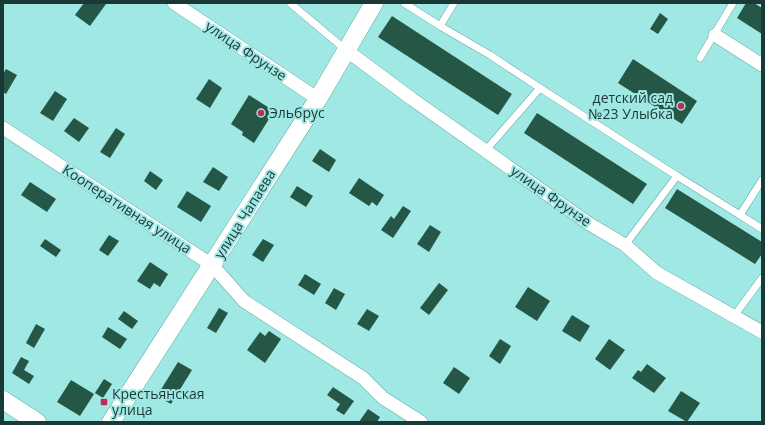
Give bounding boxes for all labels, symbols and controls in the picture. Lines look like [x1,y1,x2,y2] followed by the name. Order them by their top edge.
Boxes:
[202,16,291,85] street label: улица Фрунзе
[588,88,673,123] place label: детский сад №23 Улыбка
[676,101,686,111] marker: детский сад №23 Улыбка
[269,103,325,122] place label: Эльбрус
[256,108,266,118] marker: Эльбрус
[59,160,195,257] street label: Кооперативная улица
[507,161,595,231] street label: улица Фрунзе
[210,166,280,262] street label: улица Чапаева
[112,384,205,419] place label: Крестьянская улица
[99,397,109,407] marker: Крестьянская улица

